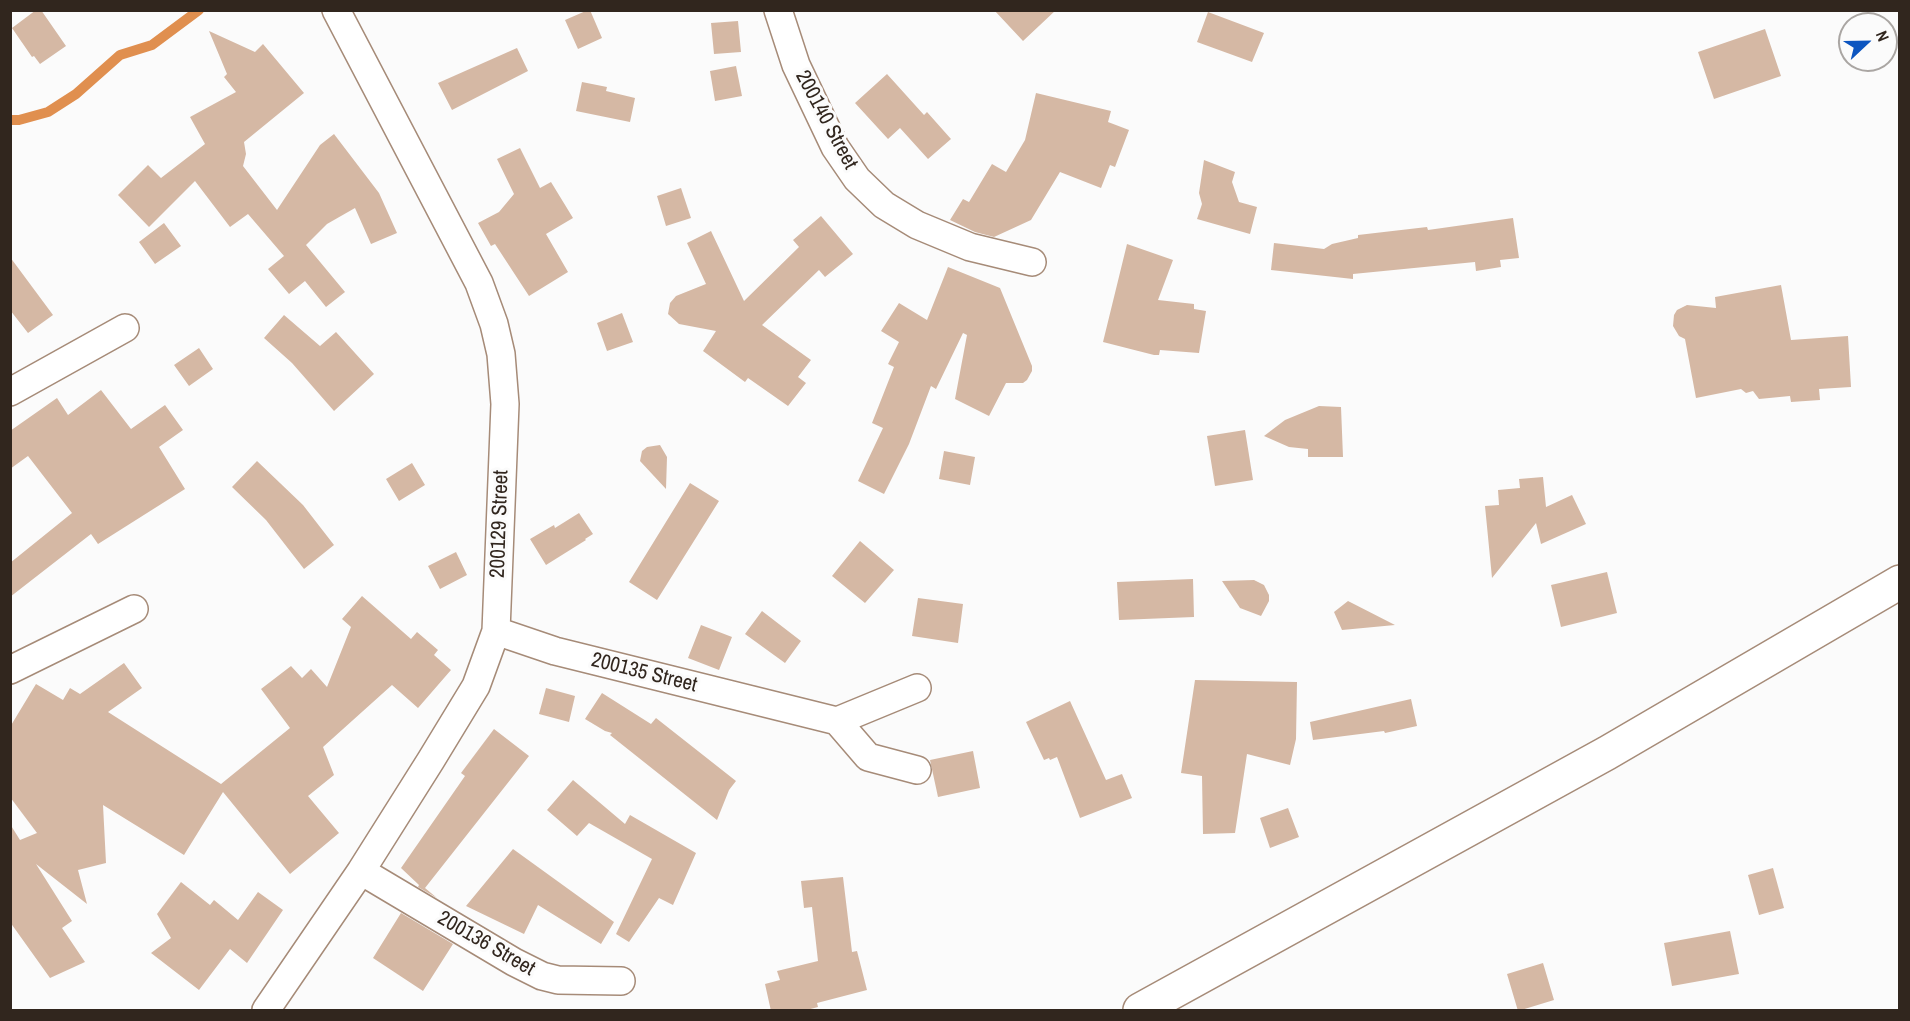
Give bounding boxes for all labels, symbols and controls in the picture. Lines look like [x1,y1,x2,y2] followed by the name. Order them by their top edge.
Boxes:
[1838,12,1898,72] north arrow
[1871,27,1895,45] text: N
[789,66,863,174] street label: 200140 Street
[486,469,514,579] street label: 200129 Street
[588,648,700,698] street label: 200135 Street
[433,906,539,982] street label: 200136 Street

